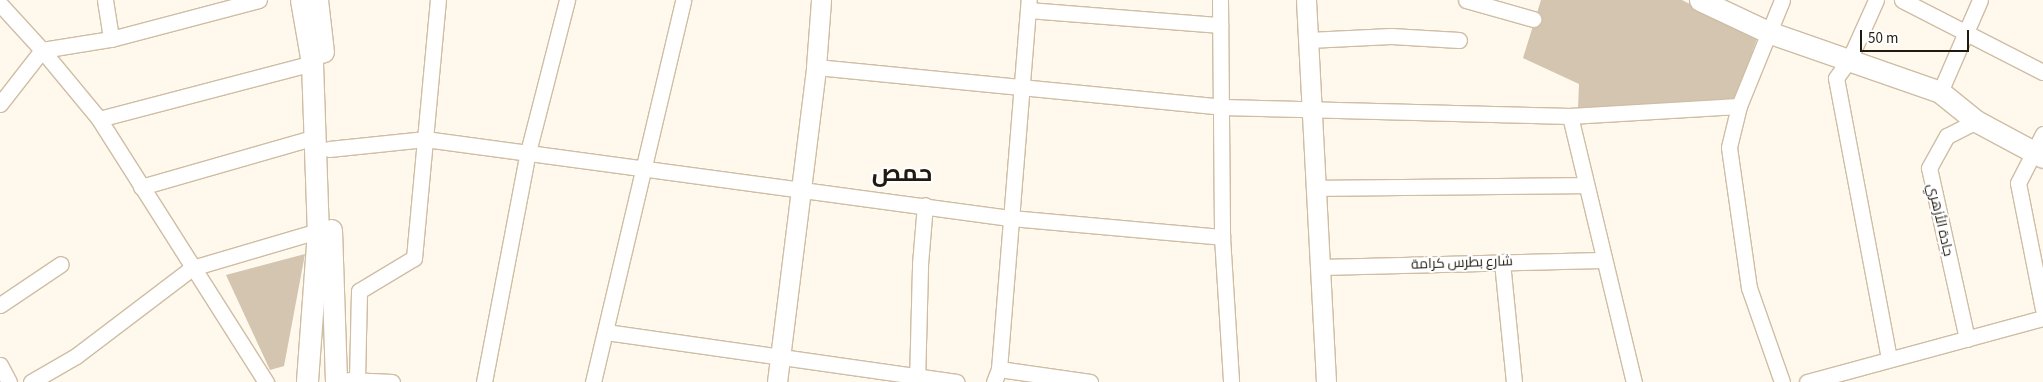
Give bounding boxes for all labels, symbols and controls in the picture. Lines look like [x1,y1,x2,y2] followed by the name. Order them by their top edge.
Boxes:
[1863,20,1972,52] scale bar
[1868,28,1898,49] text: 50 m
[872,160,932,188] district label: حمص
[1923,182,1957,258] street label: جادة الأزهري
[1411,253,1513,273] street label: شارع بطرس كرامة

